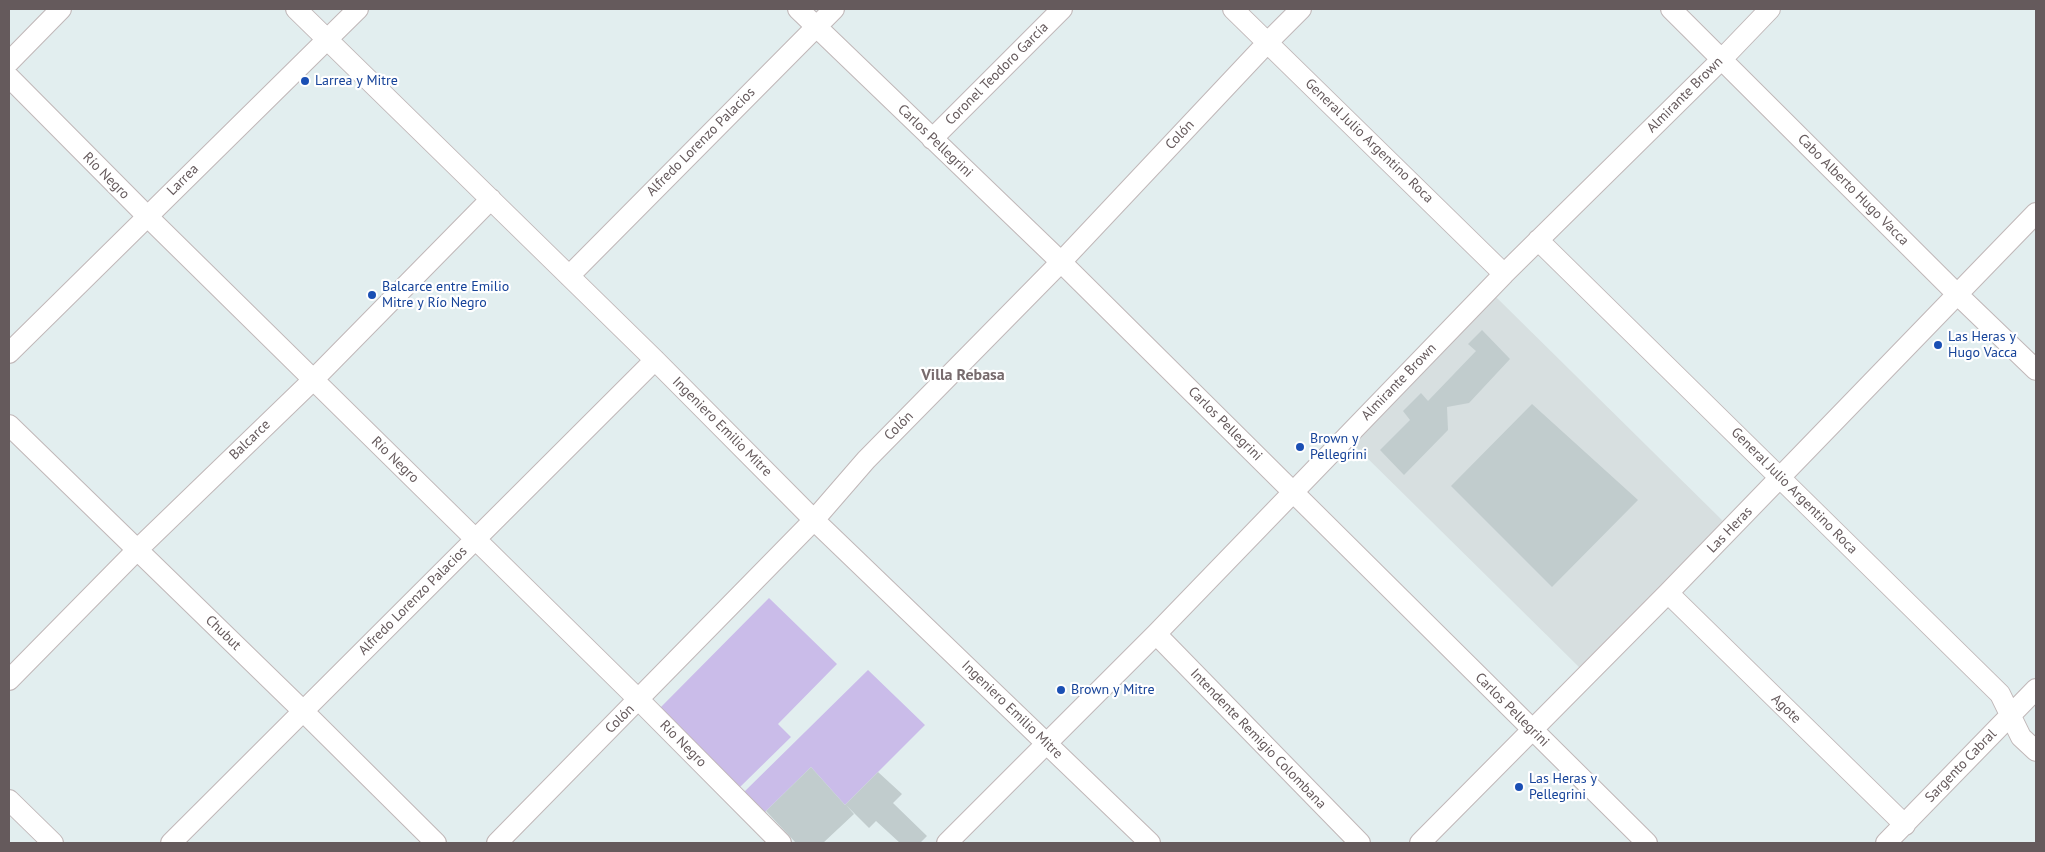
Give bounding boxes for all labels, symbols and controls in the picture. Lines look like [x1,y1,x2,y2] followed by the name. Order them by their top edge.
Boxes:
[942,19,1052,129] street label: Coronel Teodoro García
[1644,54,1726,136] street label: Almirante Brown
[315,73,398,89] place label: Larrea y Mitre
[299,75,311,87] marker: Larrea y Mitre
[1301,75,1437,207] street label: General Julio Argentino Roca
[643,84,759,200] street label: Alfredo Lorenzo Palacios
[894,101,976,181] street label: Carlos Pellegrini
[1162,117,1198,153] street label: Colón
[1794,131,1912,249] street label: Cabo Alberto Hugo Vacca
[79,149,133,203] street label: Río Negro
[164,161,202,199] street label: Larrea
[382,279,509,312] place label: Balcarce entre Emilio Mitre y Río Negro
[366,289,378,301] marker: Balcarce entre Emilio Mitre y Río Negro
[1948,329,2017,362] place label: Las Heras y Hugo Vacca
[1932,339,1944,351] marker: Las Heras y Hugo Vacca
[1358,340,1440,424] street label: Almirante Brown
[921,365,1005,385] district label: Villa Rebasa
[669,374,775,480] street label: Ingeniero Emilio Mitre
[1185,384,1265,464] street label: Carlos Pellegrini
[881,408,917,444] street label: Colón
[226,416,274,464] street label: Balcarce
[1727,424,1861,558] street label: General Julio Argentino Roca
[1310,431,1367,464] place label: Brown y Pellegrini
[368,433,422,487] street label: Río Negro
[1294,441,1306,453] marker: Brown y Pellegrini
[1704,503,1756,557] street label: Las Heras
[355,543,471,659] street label: Alfredo Lorenzo Palacios
[202,612,244,654] street label: Chubut
[958,657,1066,763] street label: Ingeniero Emilio Mitre
[1187,665,1329,813] street label: Intendente Remigio Colombana
[1472,670,1552,750] street label: Carlos Pellegrini
[1071,682,1155,698] place label: Brown y Mitre
[1055,684,1067,696] marker: Brown y Mitre
[1768,691,1804,727] street label: Agote
[602,701,638,737] street label: Colón
[656,717,710,771] street label: Río Negro
[1922,726,2000,806] street label: Sargento Cabral
[1529,771,1597,804] place label: Las Heras y Pellegrini
[1513,781,1525,793] marker: Las Heras y Pellegrini

